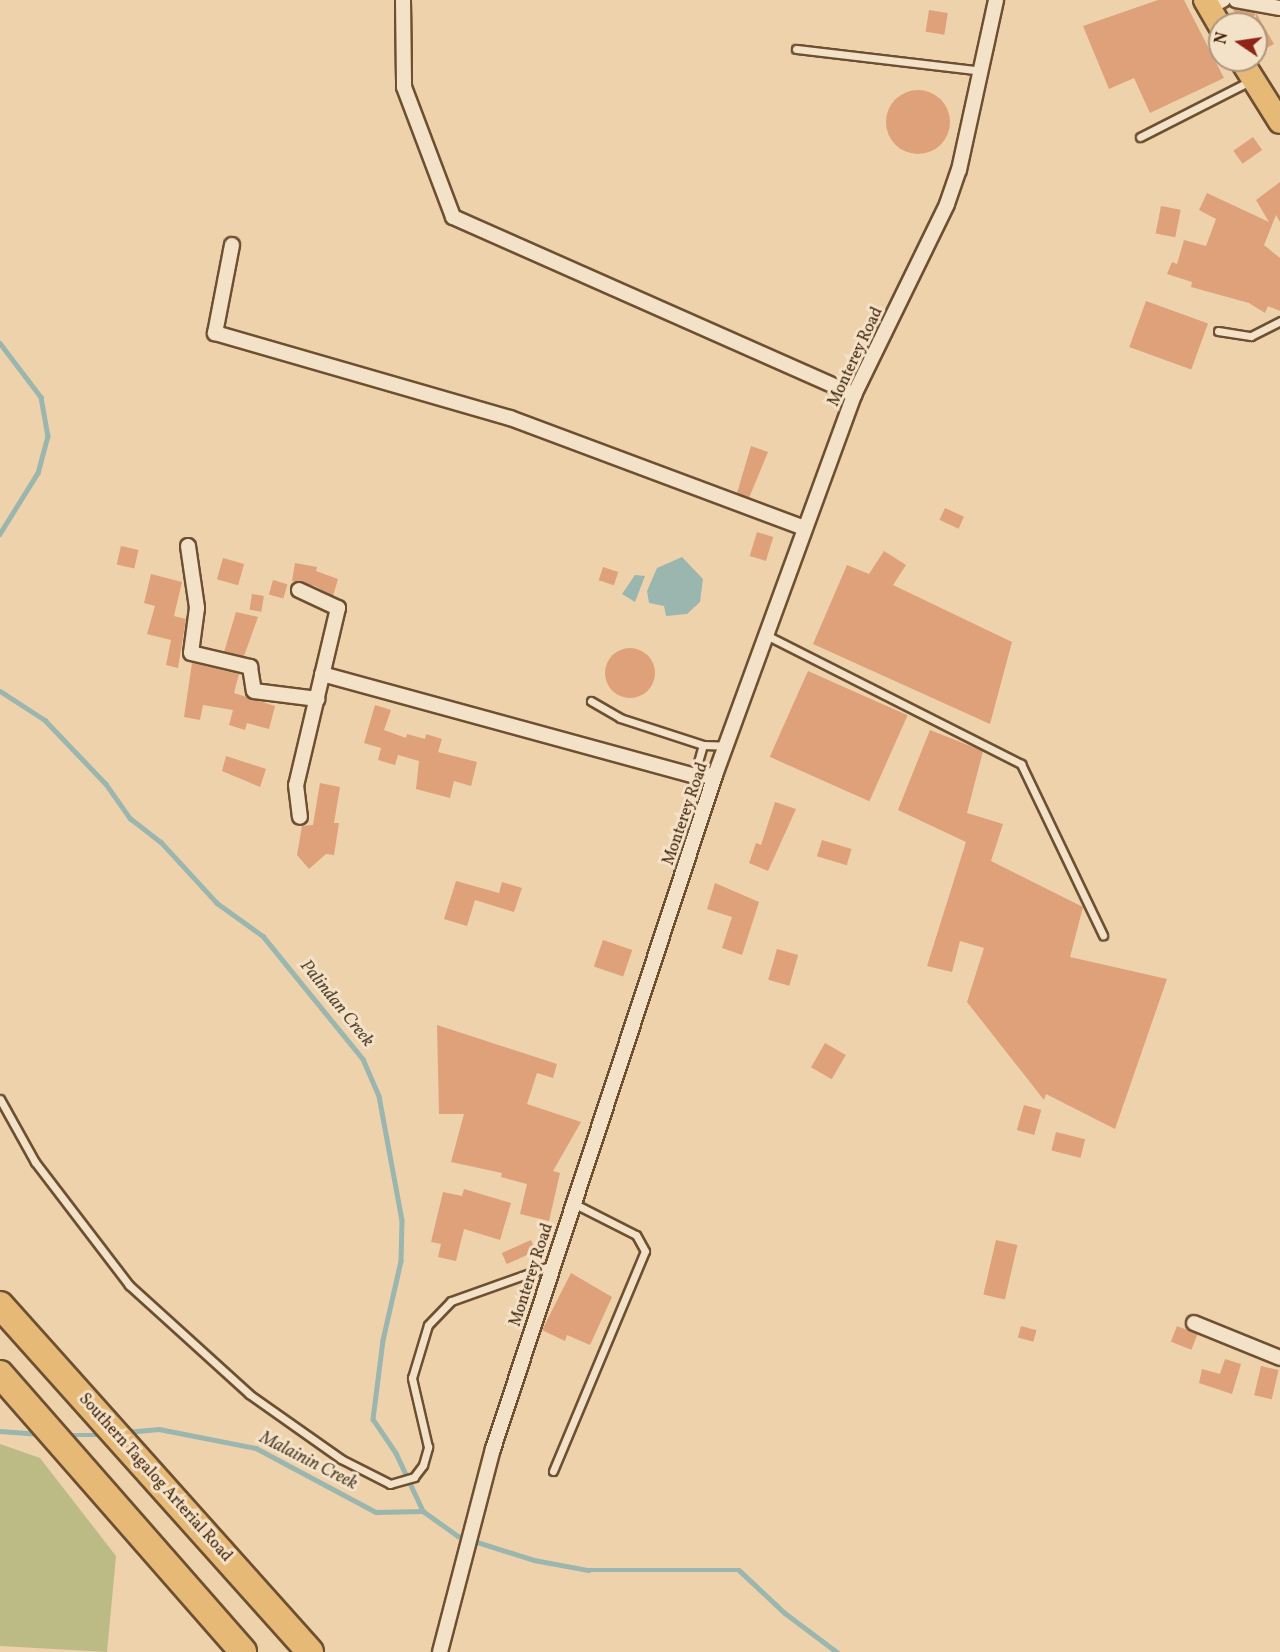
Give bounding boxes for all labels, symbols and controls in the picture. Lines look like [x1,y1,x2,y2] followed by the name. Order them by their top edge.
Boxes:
[1208,12,1268,72] north arrow
[1210,30,1234,47] text: N
[825,304,887,410] street label: Monterey Road
[659,760,713,868] street label: Monterey Road
[294,956,378,1052] water label: Palindan Creek
[506,1221,558,1329] street label: Monterey Road
[74,1390,236,1566] street label: Southern Tagalog Arterial Road
[255,1428,361,1496] water label: Malainin Creek

